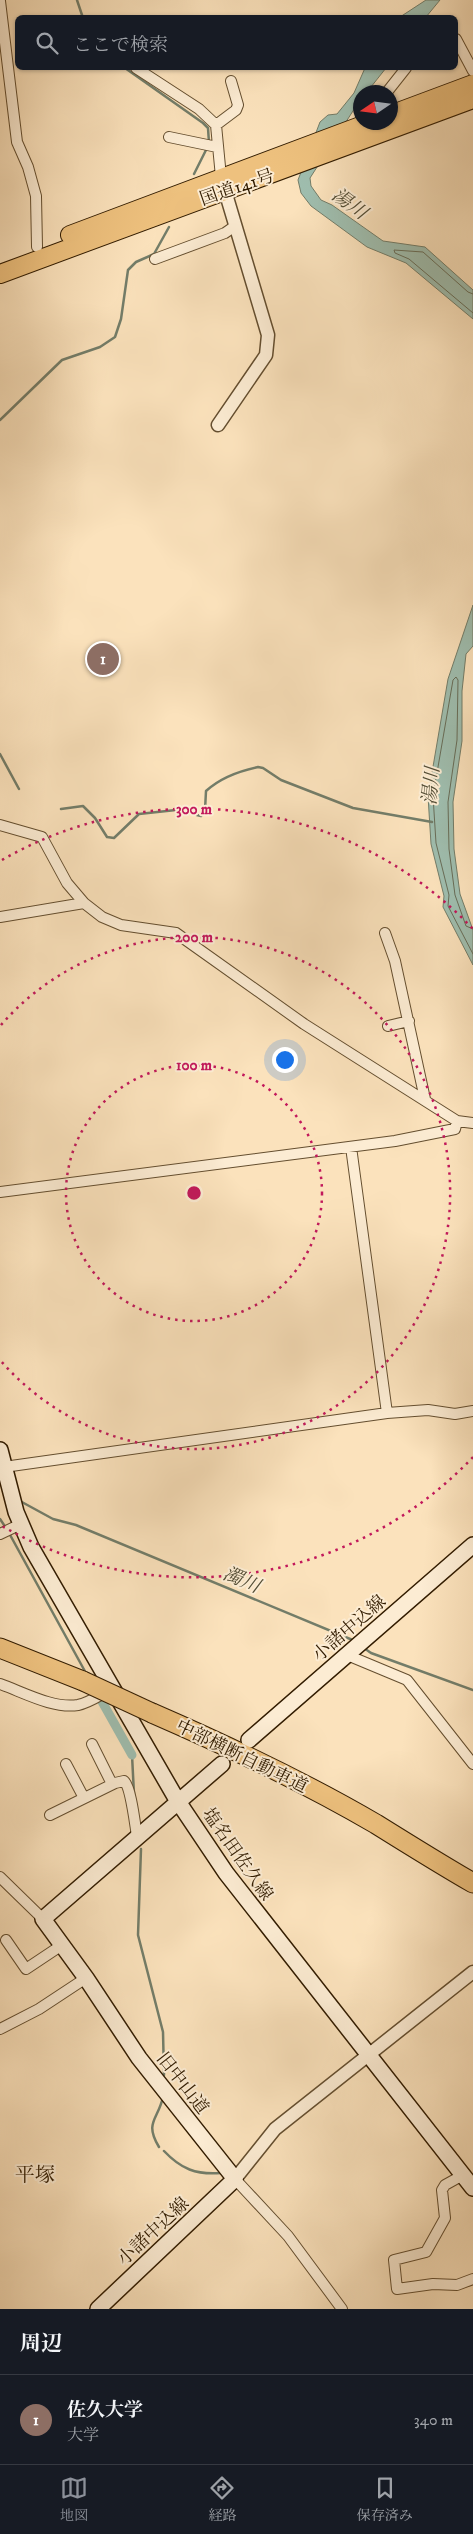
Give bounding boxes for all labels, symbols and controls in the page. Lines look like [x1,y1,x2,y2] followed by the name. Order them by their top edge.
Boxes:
[15,15,458,70] search box
[33,29,61,57] icon: search
[73,34,168,57] text: ここで検索
[353,85,398,130] north arrow
[197,165,278,211] street label: 国道141号
[327,184,373,226] water label: 湯川
[87,640,119,678] pin: 1
[418,764,445,806] water label: 湯川
[176,800,213,819] text: 300 m
[175,928,214,947] text: 200 m
[272,1047,298,1073] your location
[176,1056,213,1075] text: 100 m
[185,1184,203,1202] centre of rings
[219,1562,265,1599] water label: 濁川
[308,1591,391,1667] street label: 小諸中込線
[172,1715,311,1798] street label: 中部横断自動車道
[197,1804,277,1905] street label: 塩名田佐久線
[151,2048,213,2119] street label: 旧中山道
[15,2163,55,2188] district label: 平塚
[113,2193,194,2270] street label: 小諸中込線
[20,2331,62,2357] text: 周辺
[67,2399,143,2422] text: 佐久大学
[33,2410,39,2430] text: 1
[414,2410,453,2430] text: 340 m
[67,2425,99,2445] text: 大学
[60,2474,88,2525] tab: 地図
[208,2474,236,2525] tab: 経路
[357,2474,413,2525] tab: 保存済み

